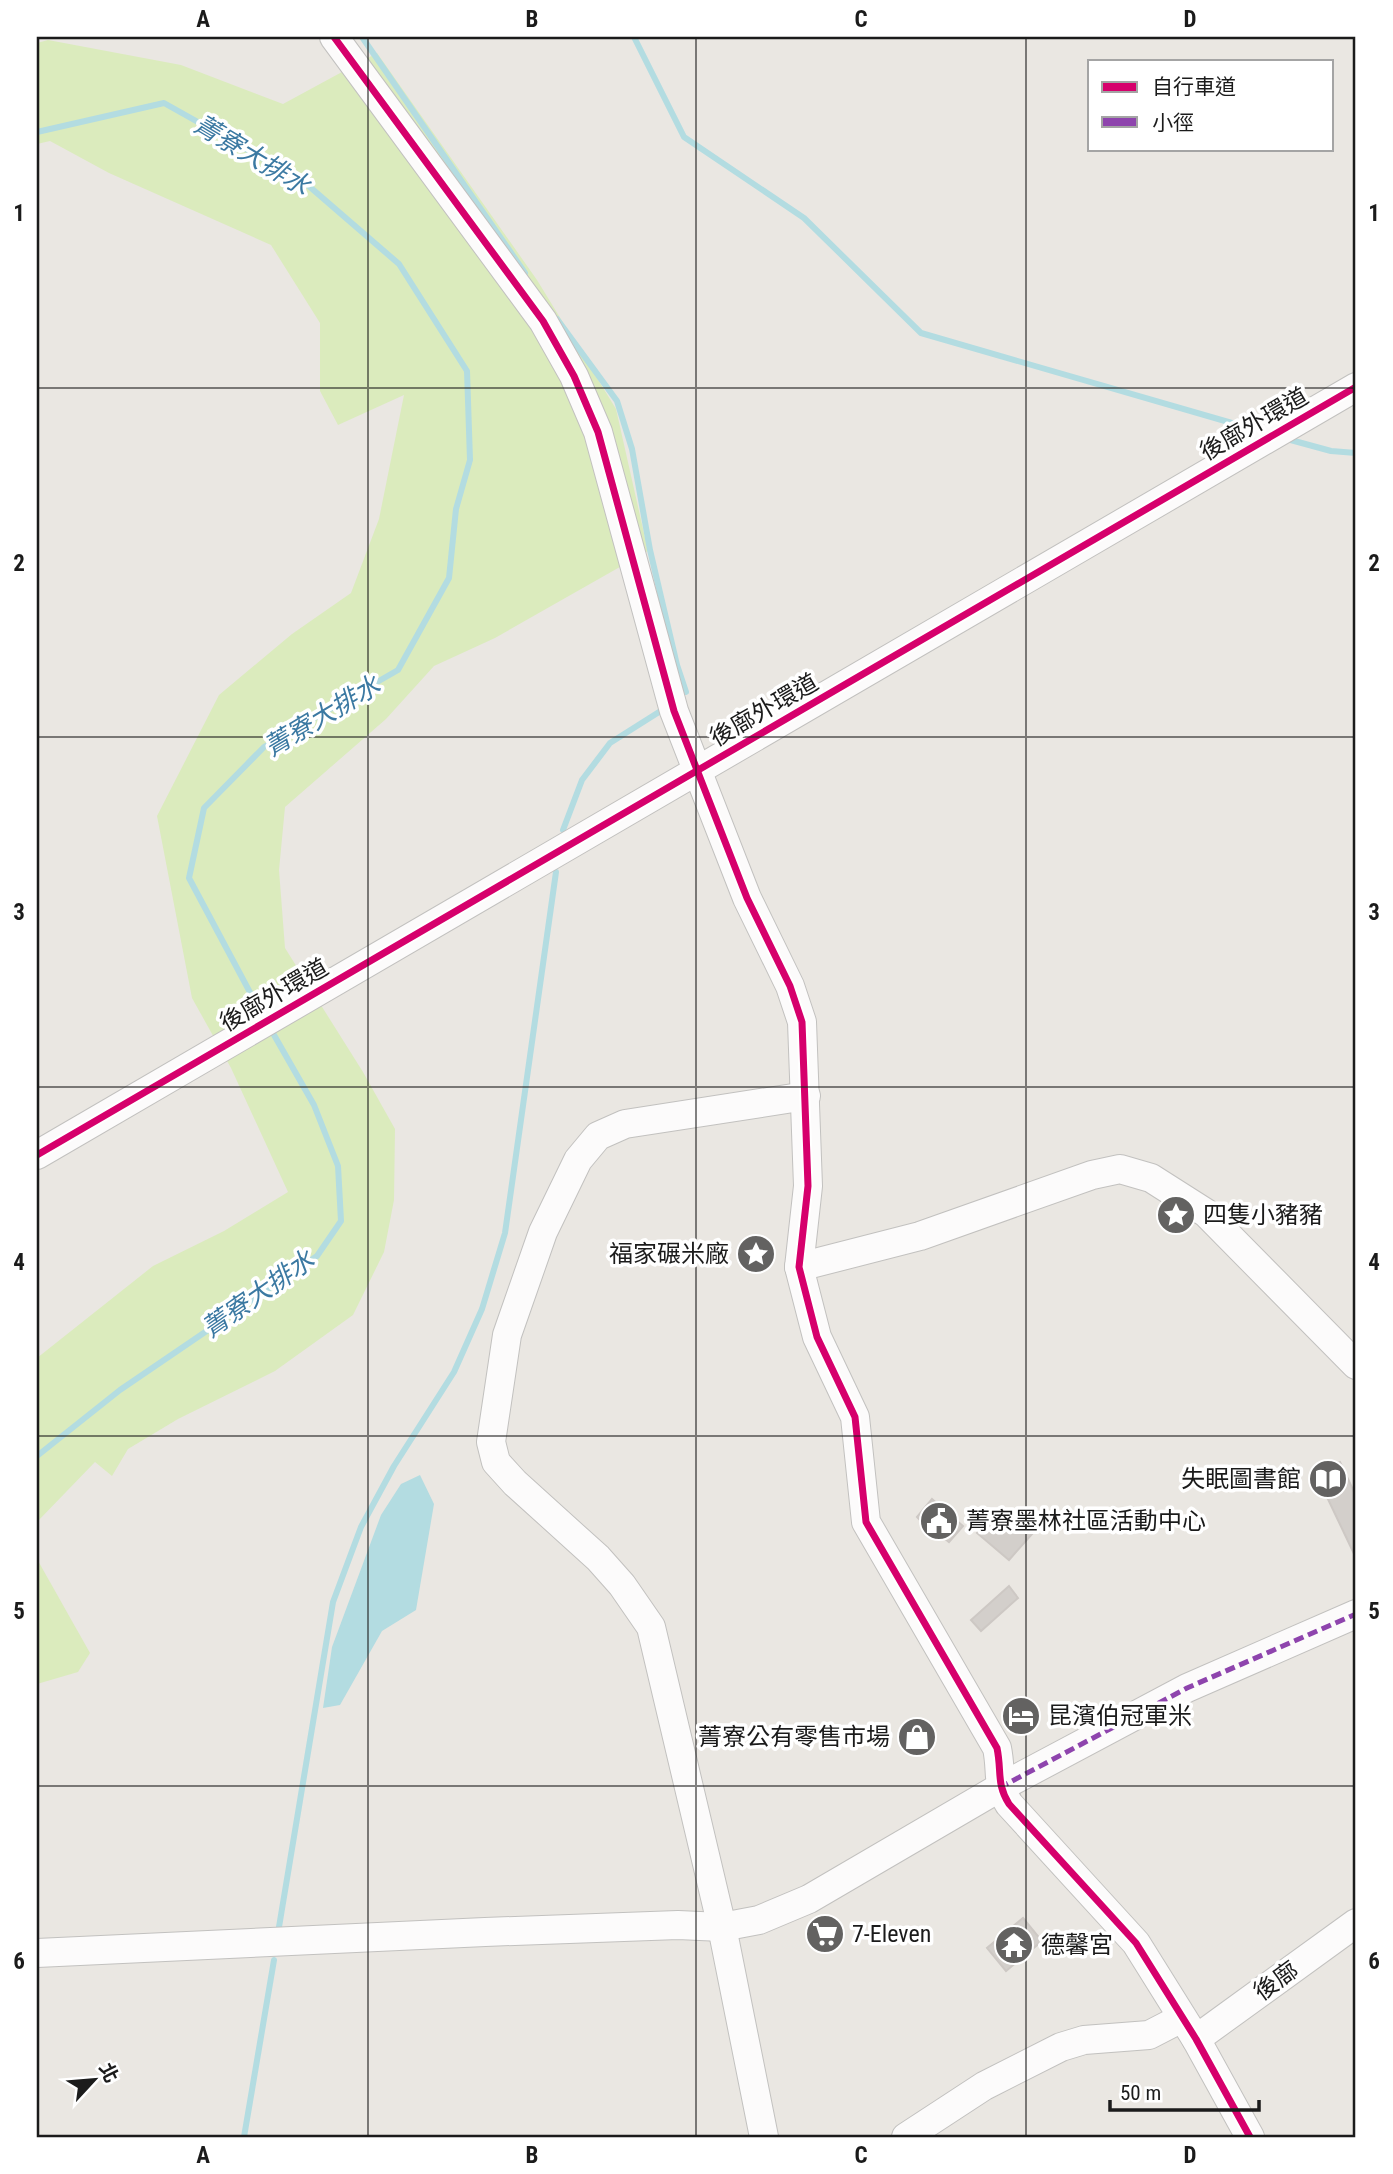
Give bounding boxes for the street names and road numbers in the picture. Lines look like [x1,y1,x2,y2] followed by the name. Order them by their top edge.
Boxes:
[1195,382,1313,466] street label: 後廍外環道
[705,668,823,752] street label: 後廍外環道
[215,953,333,1037] street label: 後廍外環道
[1248,1956,1304,2006] street label: 後廍

